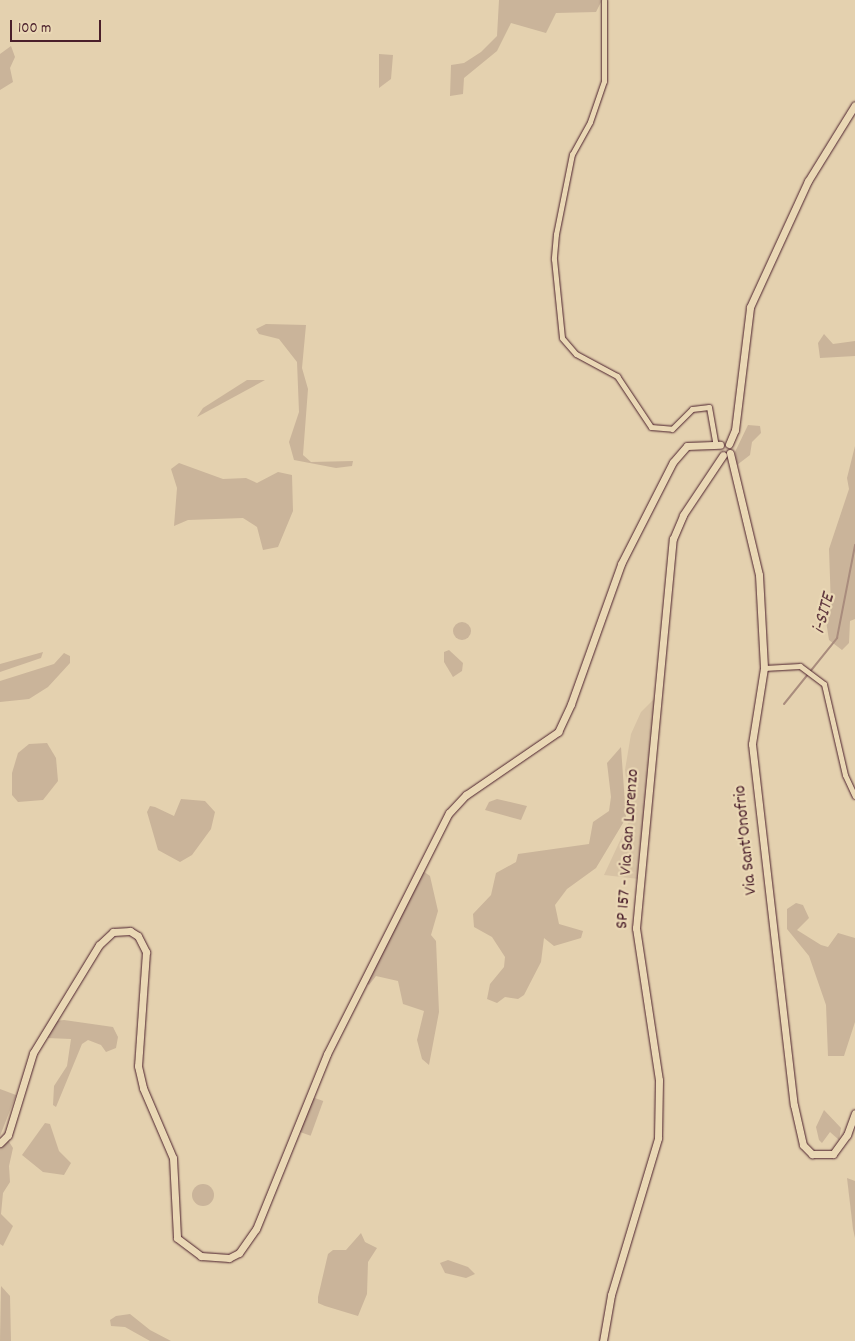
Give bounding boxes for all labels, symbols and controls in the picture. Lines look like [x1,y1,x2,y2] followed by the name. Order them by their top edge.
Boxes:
[12,10,104,42] scale bar
[18,18,51,40] text: 100 m
[809,592,841,636] water label: i-SITE
[613,768,645,930] street label: SP 157 - Via San Lorenzo
[730,784,764,896] street label: Via Sant'Onofrio

